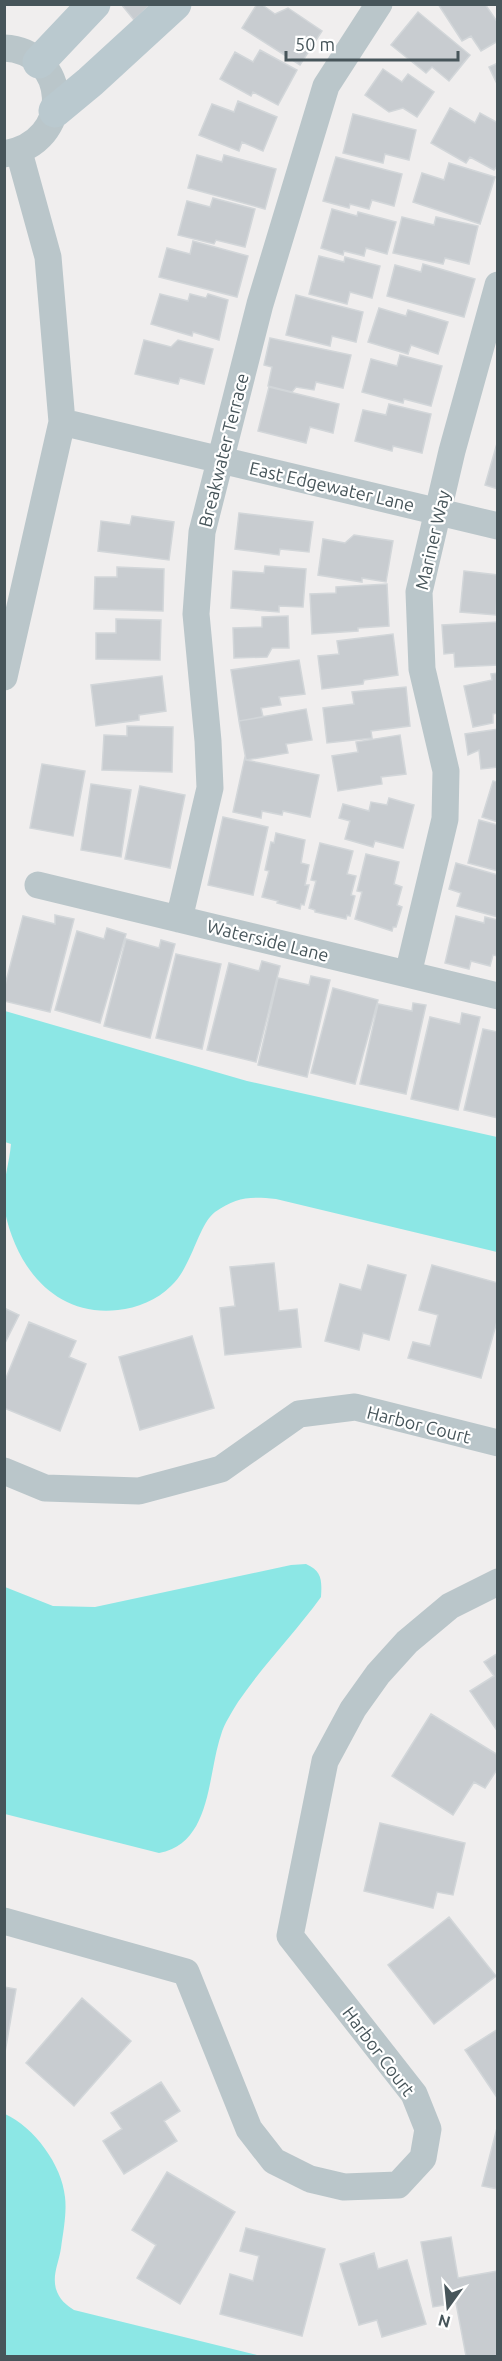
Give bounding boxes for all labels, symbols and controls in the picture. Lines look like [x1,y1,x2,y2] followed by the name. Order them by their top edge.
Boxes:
[286,24,458,62] scale bar
[295,34,335,54] text: 50 m
[194,371,252,529] street label: Breakwater Terrace
[247,457,417,515] street label: East Edgewater Lane
[411,488,453,592] street label: Mariner Way
[205,915,331,965] street label: Waterside Lane
[365,1401,473,1447] street label: Harbor Court
[339,2003,419,2099] street label: Harbor Court
[418,2277,478,2337] north arrow
[436,2311,452,2332] text: N

